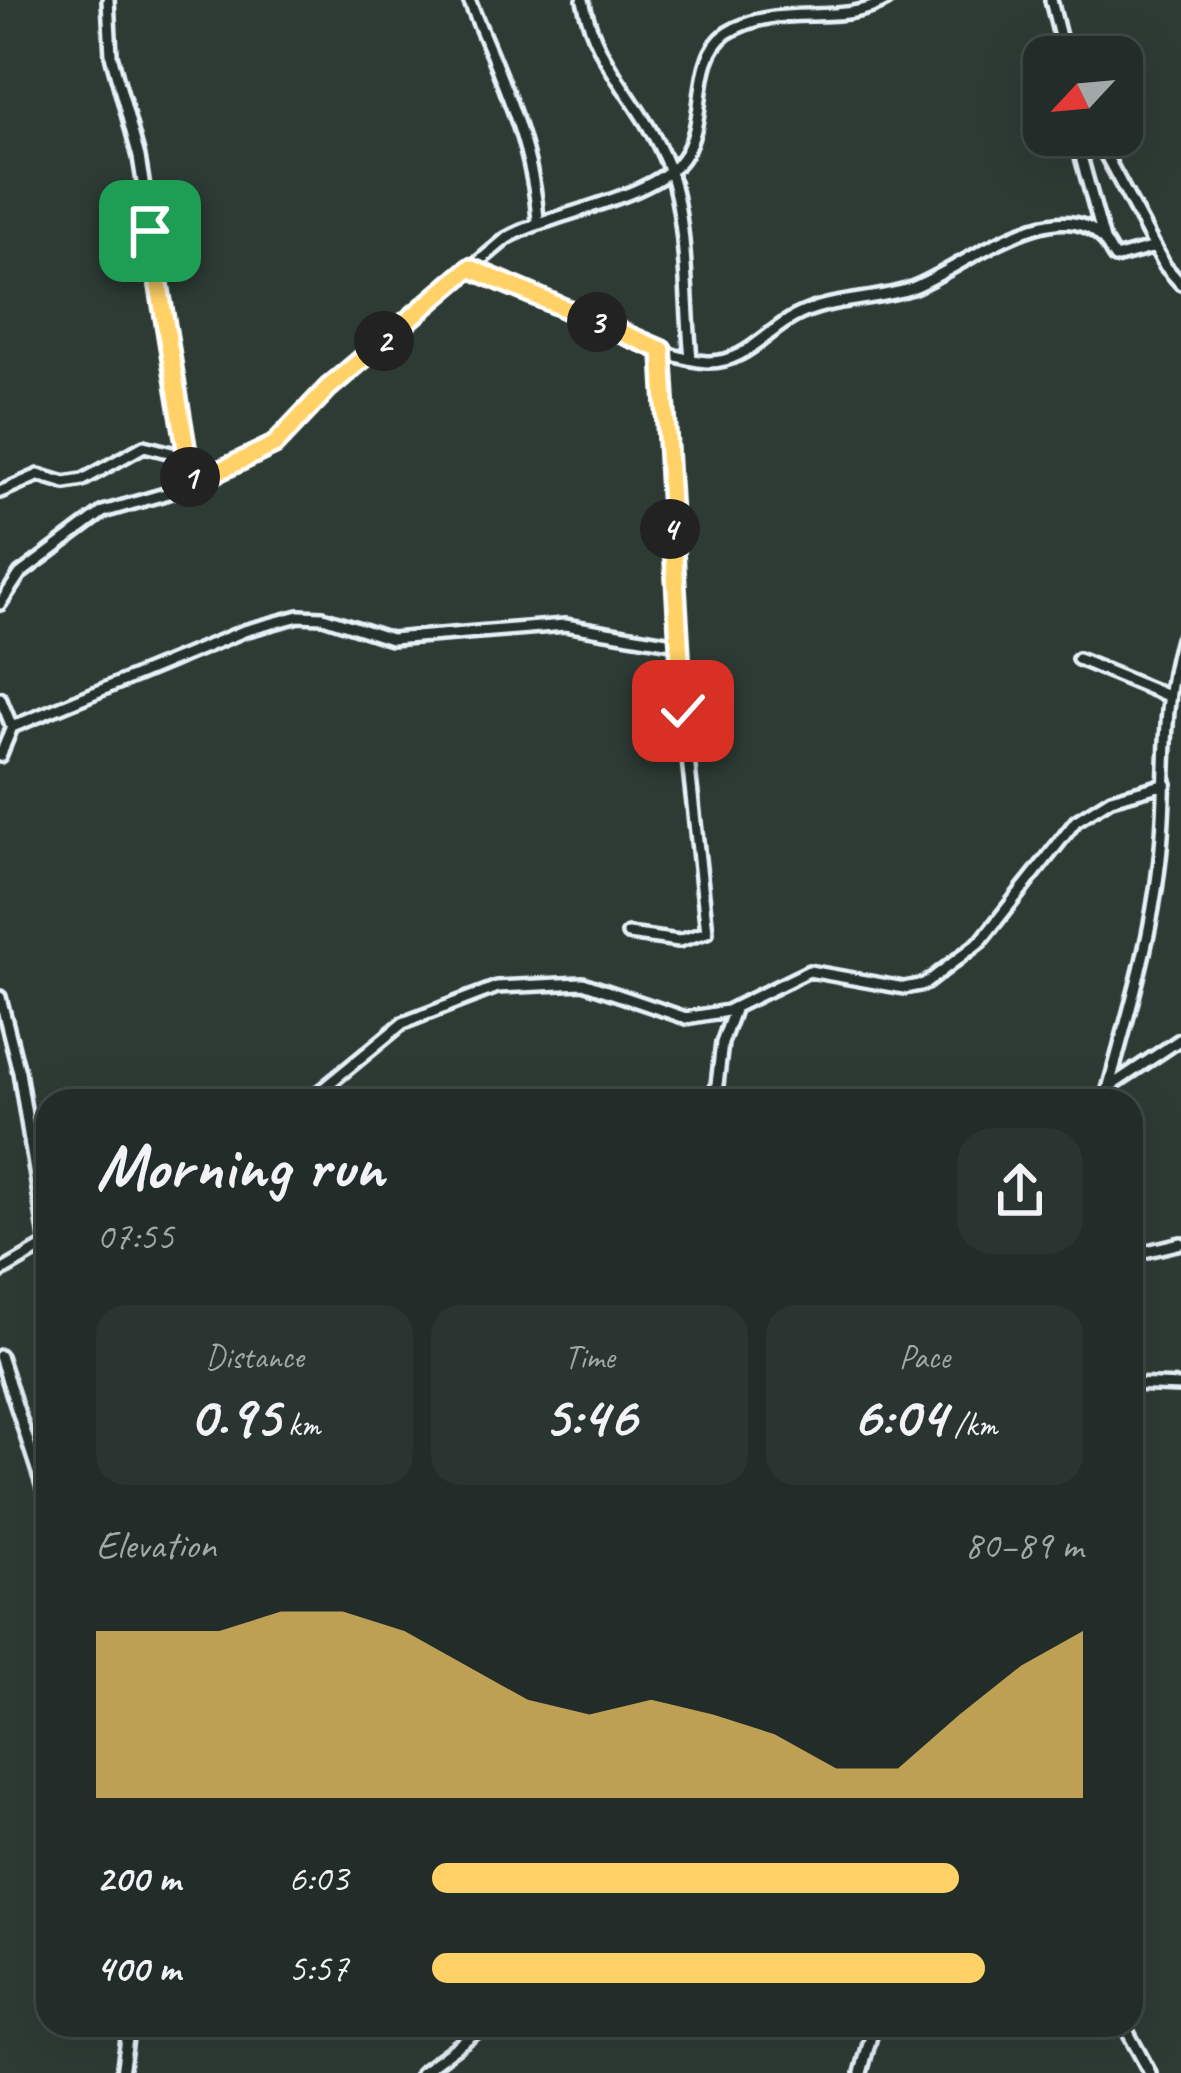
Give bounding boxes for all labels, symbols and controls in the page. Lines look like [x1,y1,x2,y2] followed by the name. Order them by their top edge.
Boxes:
[1023,36,1143,156] north arrow
[1023,36,1143,156] map controls
[99,180,201,282] pin
[117,198,183,264] icon: arrive
[567,292,627,352] pin: 3
[590,301,604,343] text: 3
[354,311,414,371] pin: 2
[377,320,391,362] text: 2
[160,447,220,507] pin: 1
[183,456,197,498] text: 1
[640,499,700,559] pin: 4
[663,508,677,550] text: 4
[632,660,734,762] pin
[650,678,716,744] icon: check
[96,1125,384,1208] text: Morning run
[957,1128,1083,1254] button: share
[96,1212,174,1261] text: 07:55
[205,1336,304,1378] text: Distance
[564,1336,615,1378] text: Time
[899,1336,950,1378] text: Pace
[189,1378,280,1454] text: 0.95
[543,1378,636,1454] text: 5:46
[852,1378,946,1454] text: 6:04
[280,1404,320,1446] text: km
[946,1404,997,1446] text: /km
[96,1521,216,1570] text: Elevation
[964,1521,1083,1570] text: 80–89 m
[96,1854,180,1903] text: 200 m
[288,1854,348,1903] text: 6:03
[96,1944,180,1993] text: 400 m
[288,1944,348,1993] text: 5:57

